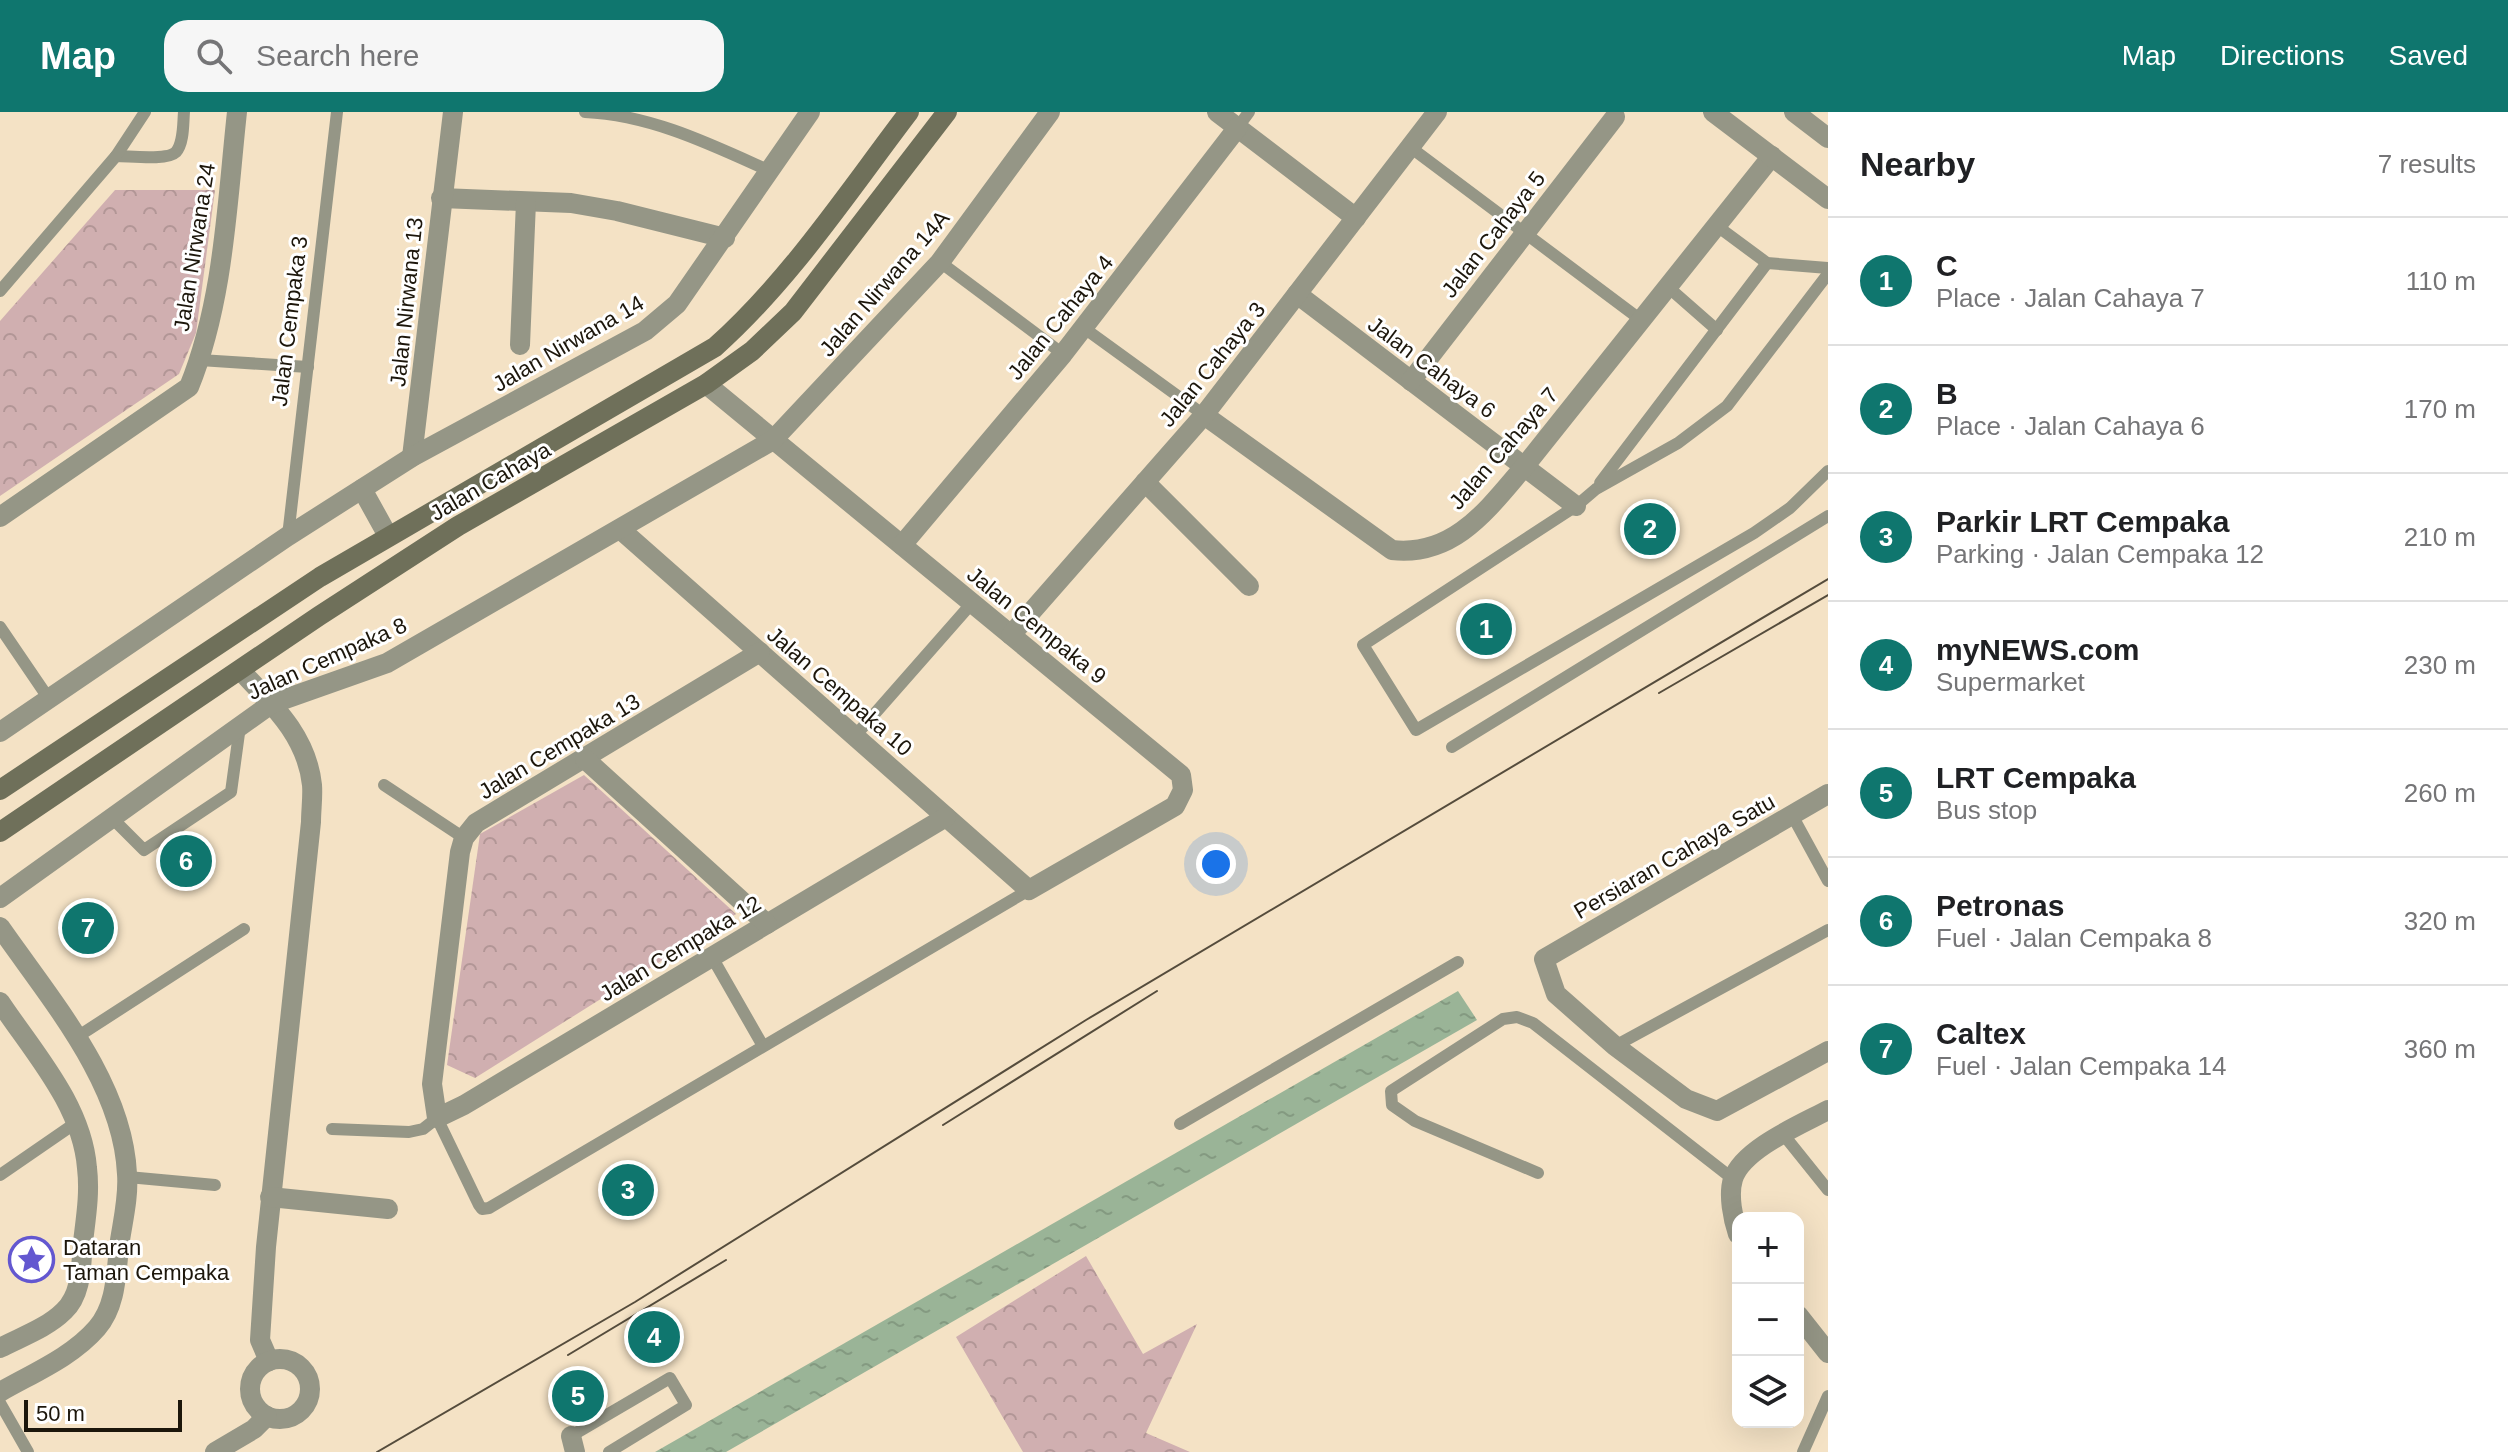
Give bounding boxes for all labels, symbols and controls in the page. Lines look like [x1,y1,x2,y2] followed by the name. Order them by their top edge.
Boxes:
[164,20,724,92] search box
[192,34,236,78] icon: search
[40,35,116,77] text: Map
[256,39,419,72] text: Search here
[2122,40,2176,71] text: Map
[2220,40,2345,71] text: Directions
[2389,40,2468,71] text: Saved
[1860,145,1975,183] text: Nearby
[2378,149,2476,179] text: 7 results
[169,161,220,333] street label: Jalan Nirwana 24
[1436,166,1550,302] street label: Jalan Cahaya 5
[814,205,955,361] street label: Jalan Nirwana 14A
[385,216,428,388] street label: Jalan Nirwana 13
[267,235,312,408] street label: Jalan Cempaka 3
[1936,249,1958,282] text: C
[1003,250,1118,385] street label: Jalan Cahaya 4
[1879,266,1893,296] text: 1
[2406,266,2476,296] text: 110 m
[1936,283,2205,313] text: Place · Jalan Cahaya 7
[488,290,648,397] street label: Jalan Nirwana 14
[1155,297,1270,432] street label: Jalan Cahaya 3
[1363,311,1500,423] street label: Jalan Cahaya 6
[1936,377,1958,410] text: B
[1444,382,1563,514] street label: Jalan Cahaya 7
[1879,394,1893,424] text: 2
[2404,394,2476,424] text: 170 m
[1936,411,2205,441] text: Place · Jalan Cahaya 6
[426,437,555,526] street label: Jalan Cahaya
[1624,499,1676,559] pin: 2
[1936,505,2229,538] text: Parkir LRT Cempaka
[1879,522,1893,552] text: 3
[2404,522,2476,552] text: 210 m
[1936,539,2264,569] text: Parking · Jalan Cempaka 12
[962,562,1111,689] street label: Jalan Cempaka 9
[1460,599,1512,659] pin: 1
[244,612,410,705] street label: Jalan Cempaka 8
[762,622,917,761] street label: Jalan Cempaka 10
[1936,633,2139,666] text: myNEWS.com
[1879,650,1893,680] text: 4
[2404,650,2476,680] text: 230 m
[1936,667,2085,697] text: Supermarket
[474,688,644,804] street label: Jalan Cempaka 13
[1936,761,2136,794] text: LRT Cempaka
[1879,778,1893,808] text: 5
[2404,778,2476,808] text: 260 m
[1570,789,1779,924] street label: Persiaran Cahaya Satu
[1936,795,2037,825] text: Bus stop
[160,831,212,891] pin: 6
[1196,844,1236,884] your location
[1936,889,2064,922] text: Petronas
[595,890,765,1006] street label: Jalan Cempaka 12
[62,898,114,958] pin: 7
[1879,906,1893,936] text: 6
[2404,906,2476,936] text: 320 m
[1936,923,2212,953] text: Fuel · Jalan Cempaka 8
[1936,1017,2026,1050] text: Caltex
[1879,1034,1893,1064] text: 7
[2404,1034,2476,1064] text: 360 m
[1936,1051,2226,1081] text: Fuel · Jalan Cempaka 14
[602,1160,654,1220] pin: 3
[1732,1212,1804,1428] map controls
[1732,1212,1804,1284] button: +
[63,1235,230,1285] place label: Dataran Taman Cempaka
[8,1236,56,1284] place icon: Dataran Taman Cempaka
[1732,1284,1804,1356] button: −
[628,1307,680,1367] pin: 4
[1732,1356,1804,1428] button: layers
[552,1366,604,1426] pin: 5
[24,1396,182,1432] scale bar
[36,1401,85,1426] text: 50 m

